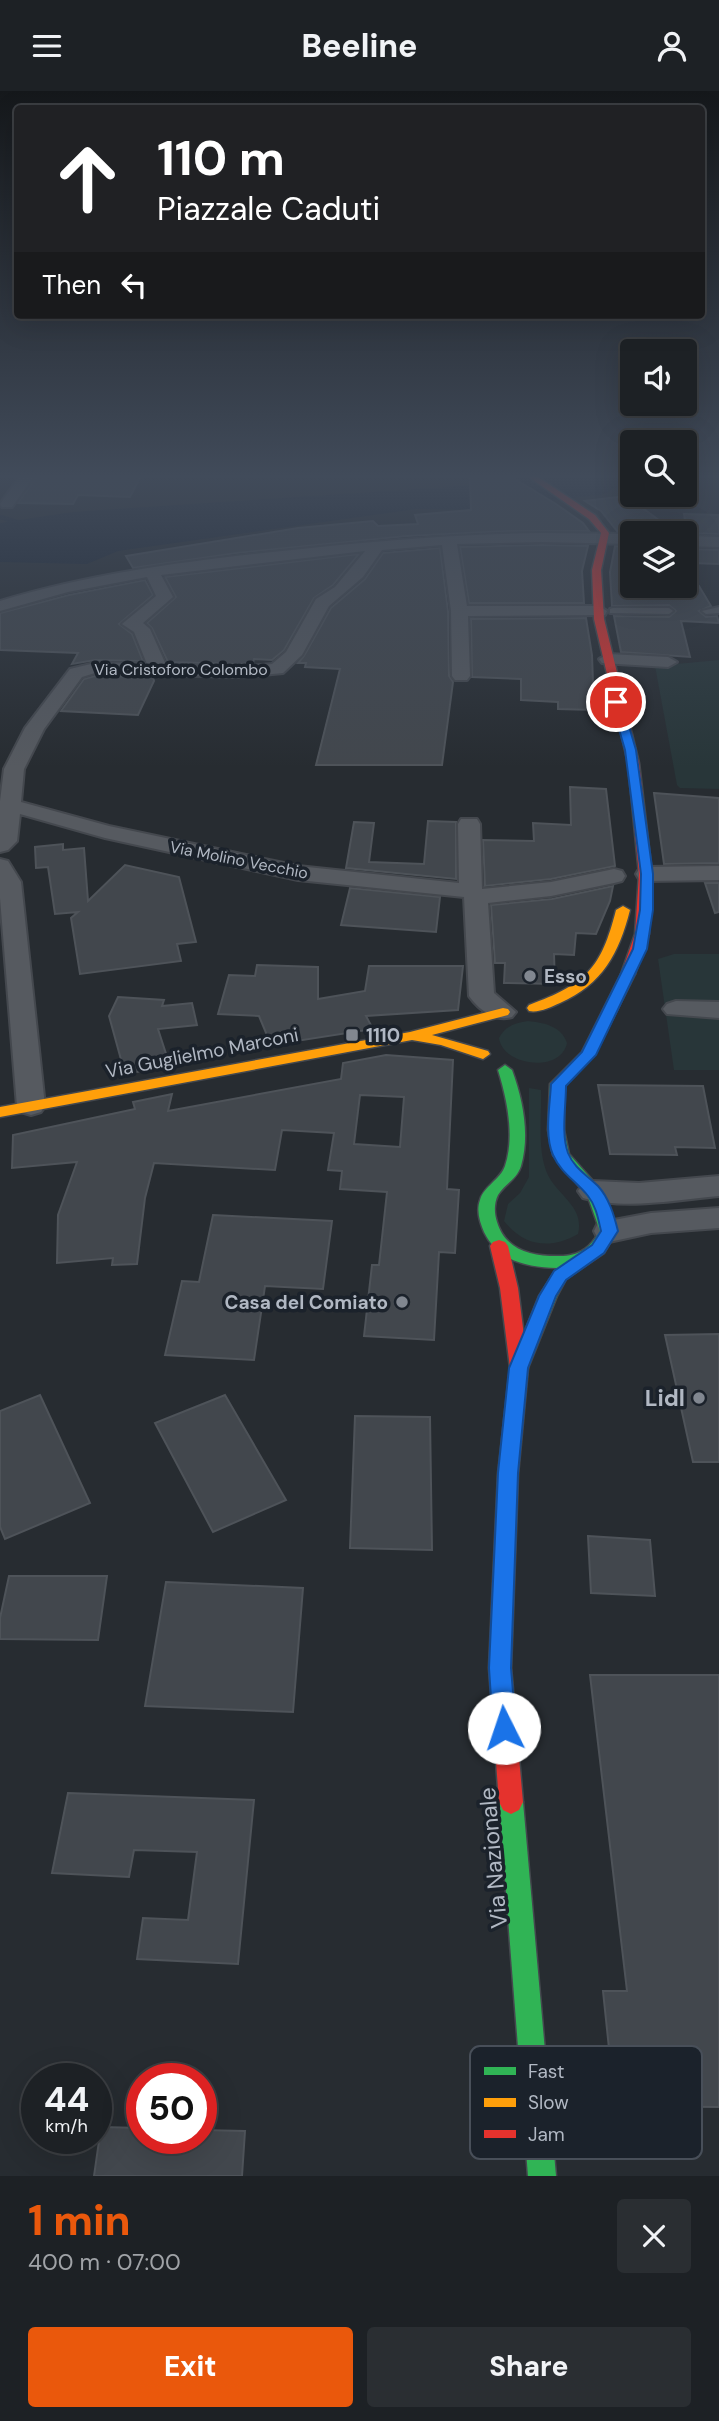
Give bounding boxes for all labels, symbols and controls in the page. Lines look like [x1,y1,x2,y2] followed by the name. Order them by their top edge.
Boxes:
[301,25,418,67] text: Beeline
[28,27,66,65] icon: menu
[653,27,691,65] icon: person
[157,126,285,190] text: 110 m
[42,133,133,224] icon: ahead
[157,188,380,230] text: Piazzale Caduti
[115,266,153,304] icon: left
[42,268,101,302] text: Then
[620,339,697,598] map controls
[620,339,697,416] button: sound
[620,430,697,507] button: search
[620,521,697,598] button: layers
[94,659,268,680] street label: Via Cristoforo Colombo
[586,672,646,732] pin
[597,683,635,721] icon: arrive
[168,836,310,884] street label: Via Molino Vecchio
[544,964,587,989] place label: Esso
[522,968,538,984] marker: Esso
[103,1022,301,1084] street label: Via Guglielmo Marconi
[366,1023,400,1048] place label: 1110
[344,1027,360,1043] marker: 1110
[224,1290,388,1315] place label: Casa del Comiato
[394,1294,410,1310] marker: Casa del Comiato
[645,1383,685,1413] place label: Lidl
[691,1390,707,1406] marker: Lidl
[467,1691,541,1765] position arrow
[472,1786,514,1930] street label: Via Nazionale
[470,2046,702,2159] legend
[528,2059,564,2084] text: Fast
[126,2063,217,2154] speed limit sign: 50
[44,2076,89,2122] text: 44
[528,2090,569,2115] text: Slow
[45,2114,88,2138] text: km/h
[528,2122,565,2147] text: Jam
[28,2193,131,2248] text: 1 min
[617,2199,691,2273] button: close
[28,2247,181,2277] text: 400 m · 07:00
[28,2327,353,2407] button: Exit
[367,2327,691,2407] button: Share

